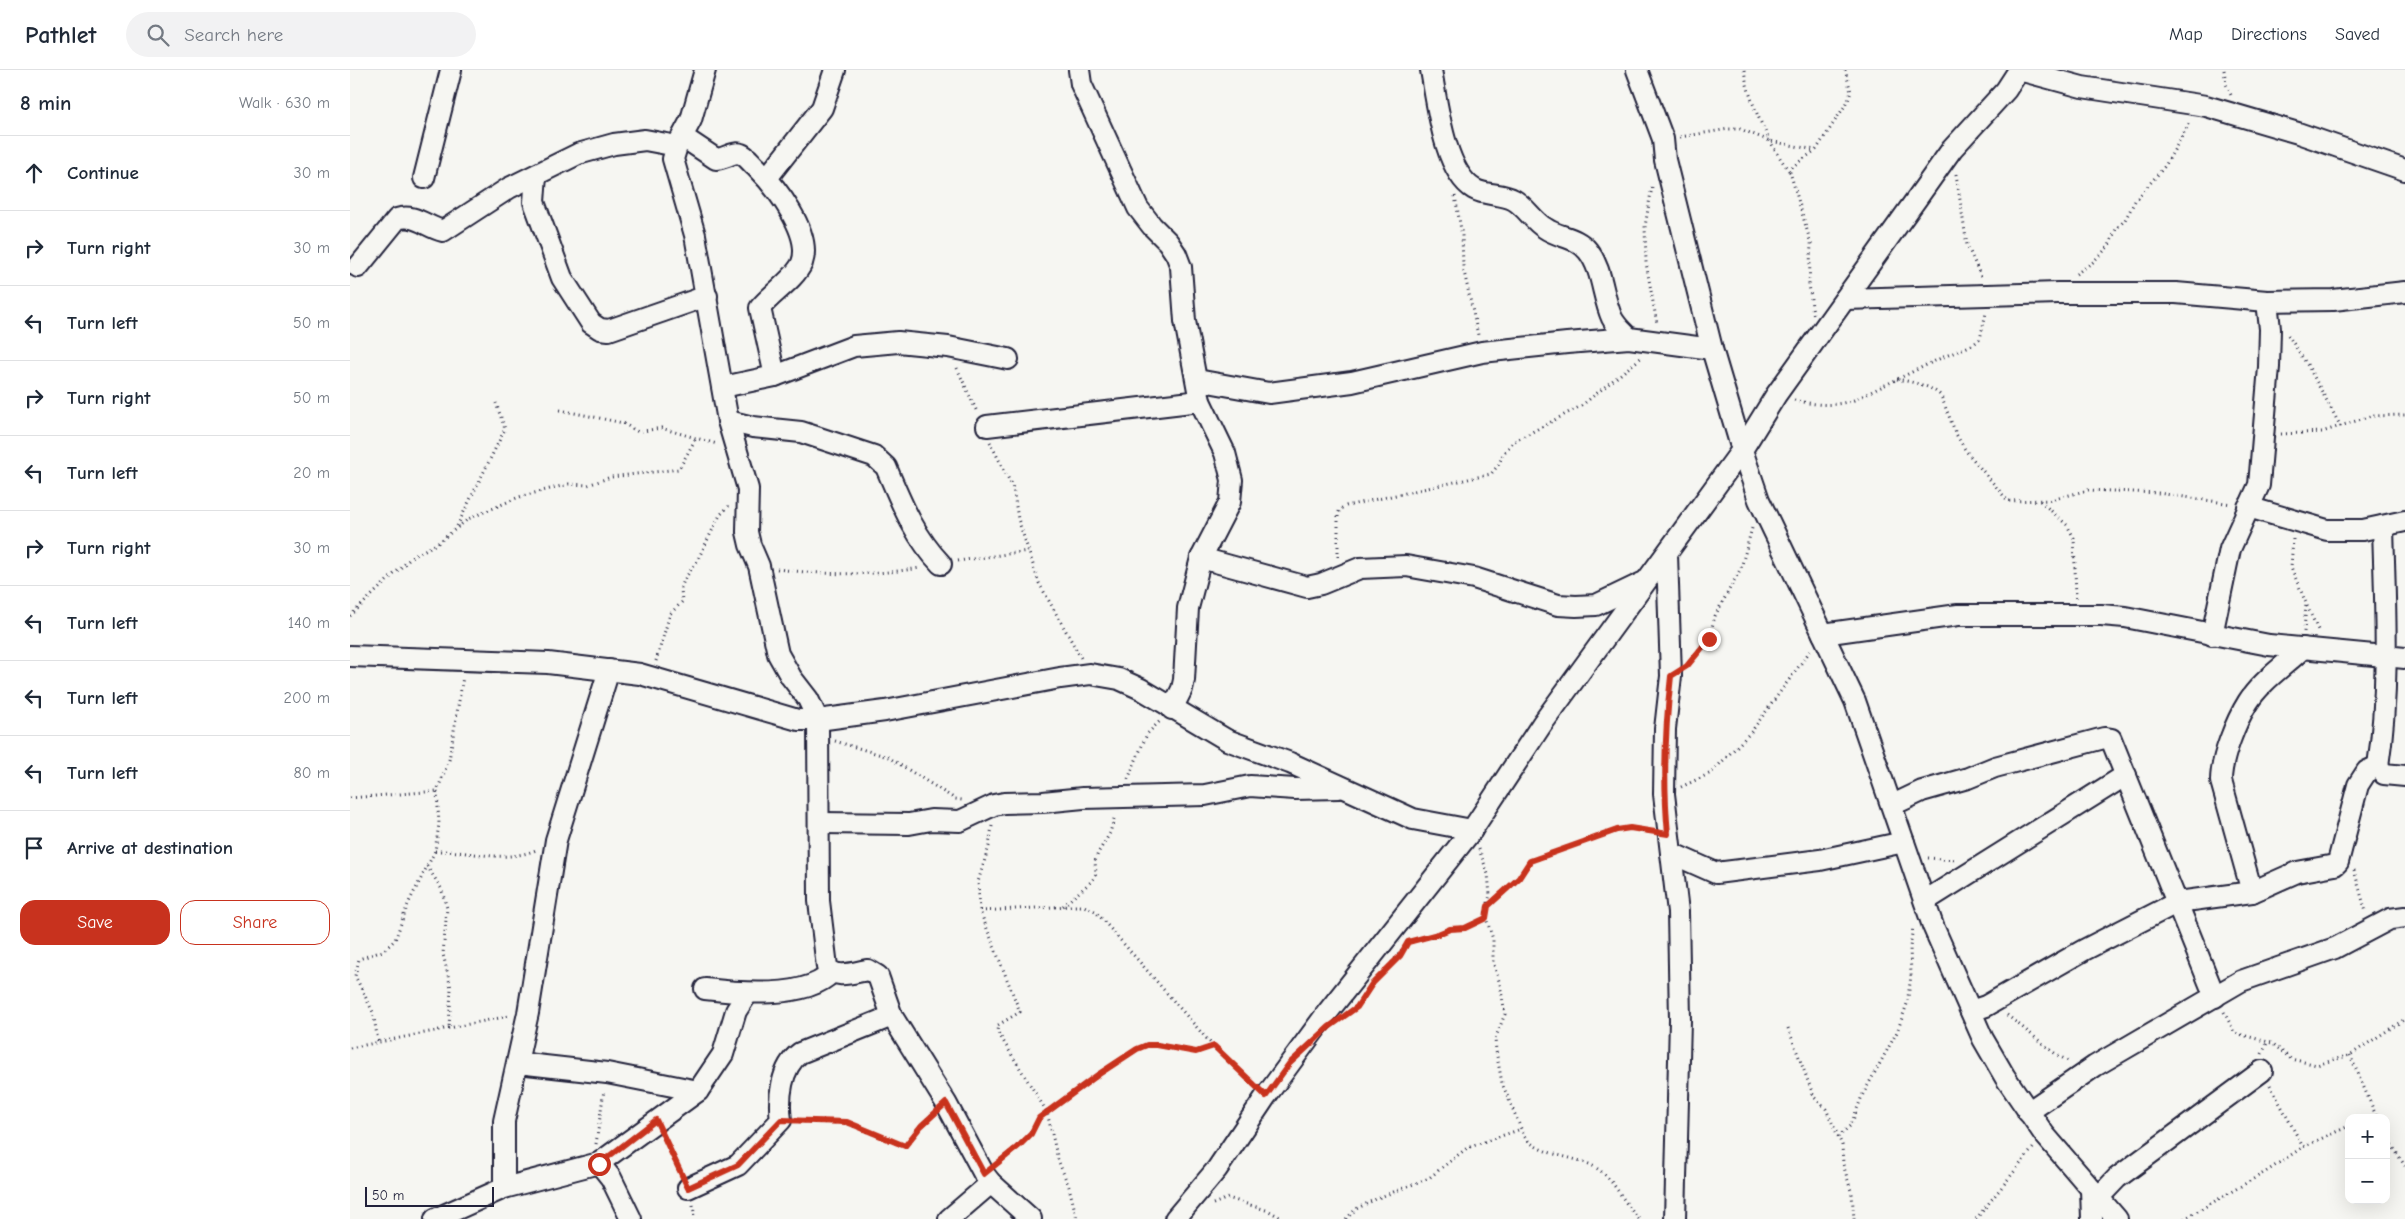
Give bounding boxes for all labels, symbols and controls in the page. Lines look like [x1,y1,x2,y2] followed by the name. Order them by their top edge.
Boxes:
[126,12,476,57] search box
[25,21,96,49] text: Pathlet
[144,21,172,49] icon: search
[184,24,283,46] text: Search here
[2169,24,2203,45] text: Map
[2231,24,2307,45] text: Directions
[2335,24,2380,45] text: Saved
[20,91,71,115] text: 8 min
[239,94,330,112] text: Walk · 630 m
[20,159,48,187] icon: ahead
[67,162,139,184] text: Continue
[294,164,330,182] text: 30 m
[20,234,48,262] icon: right
[67,237,151,259] text: Turn right
[294,239,330,257] text: 30 m
[20,309,48,337] icon: left
[67,312,138,334] text: Turn left
[293,314,330,332] text: 50 m
[20,384,48,412] icon: right
[67,387,151,409] text: Turn right
[293,389,330,407] text: 50 m
[20,459,48,487] icon: left
[67,462,138,484] text: Turn left
[293,464,330,482] text: 20 m
[20,534,48,562] icon: right
[67,537,151,559] text: Turn right
[294,539,330,557] text: 30 m
[20,609,48,637] icon: left
[67,612,138,634] text: Turn left
[288,614,330,632] text: 140 m
[1698,628,1721,651] route end
[20,684,48,712] icon: left
[67,687,138,709] text: Turn left
[284,689,330,707] text: 200 m
[20,759,48,787] icon: left
[67,762,138,784] text: Turn left
[293,764,330,782] text: 80 m
[20,834,48,862] icon: arrive
[67,837,233,859] text: Arrive at destination
[20,900,170,945] button: Save
[180,900,330,945] button: Share
[2345,1114,2390,1204] map controls
[2345,1114,2390,1159] button: +
[588,1153,611,1176] route start
[2345,1159,2390,1204] button: −
[365,1184,494,1207] scale bar
[372,1187,404,1204] text: 50 m

